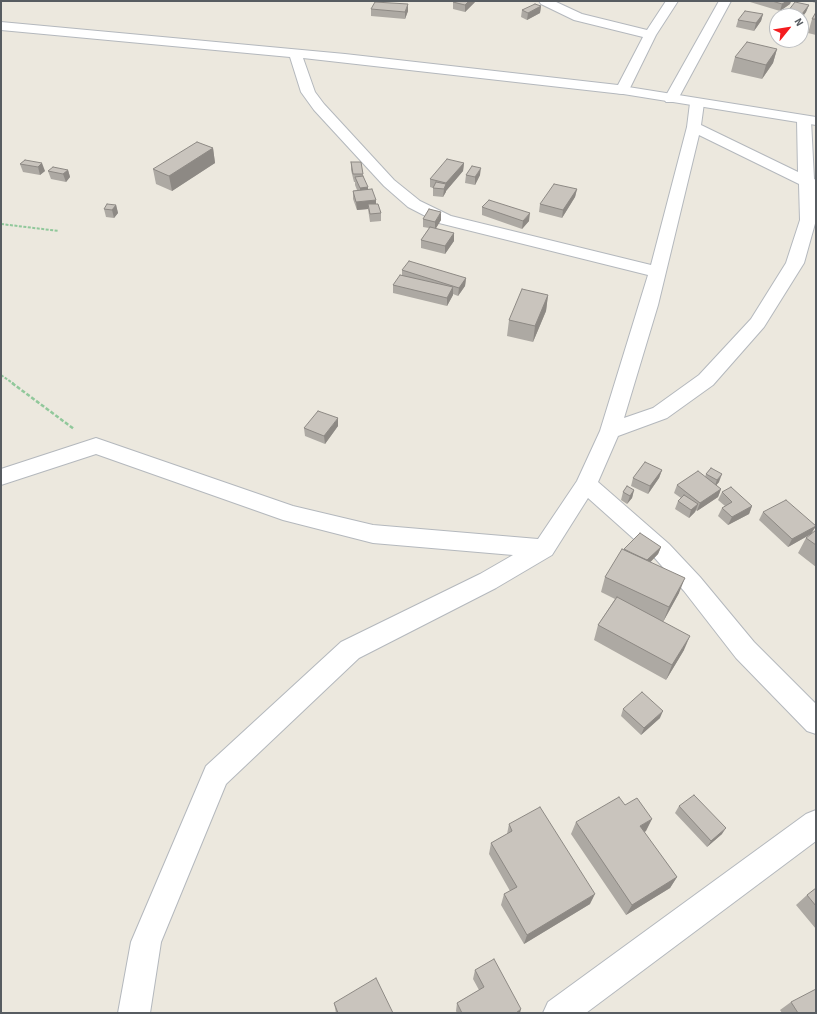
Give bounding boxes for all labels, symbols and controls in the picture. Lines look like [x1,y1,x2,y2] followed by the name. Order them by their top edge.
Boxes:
[769,8,809,48] north arrow
[791,15,807,29] text: N

